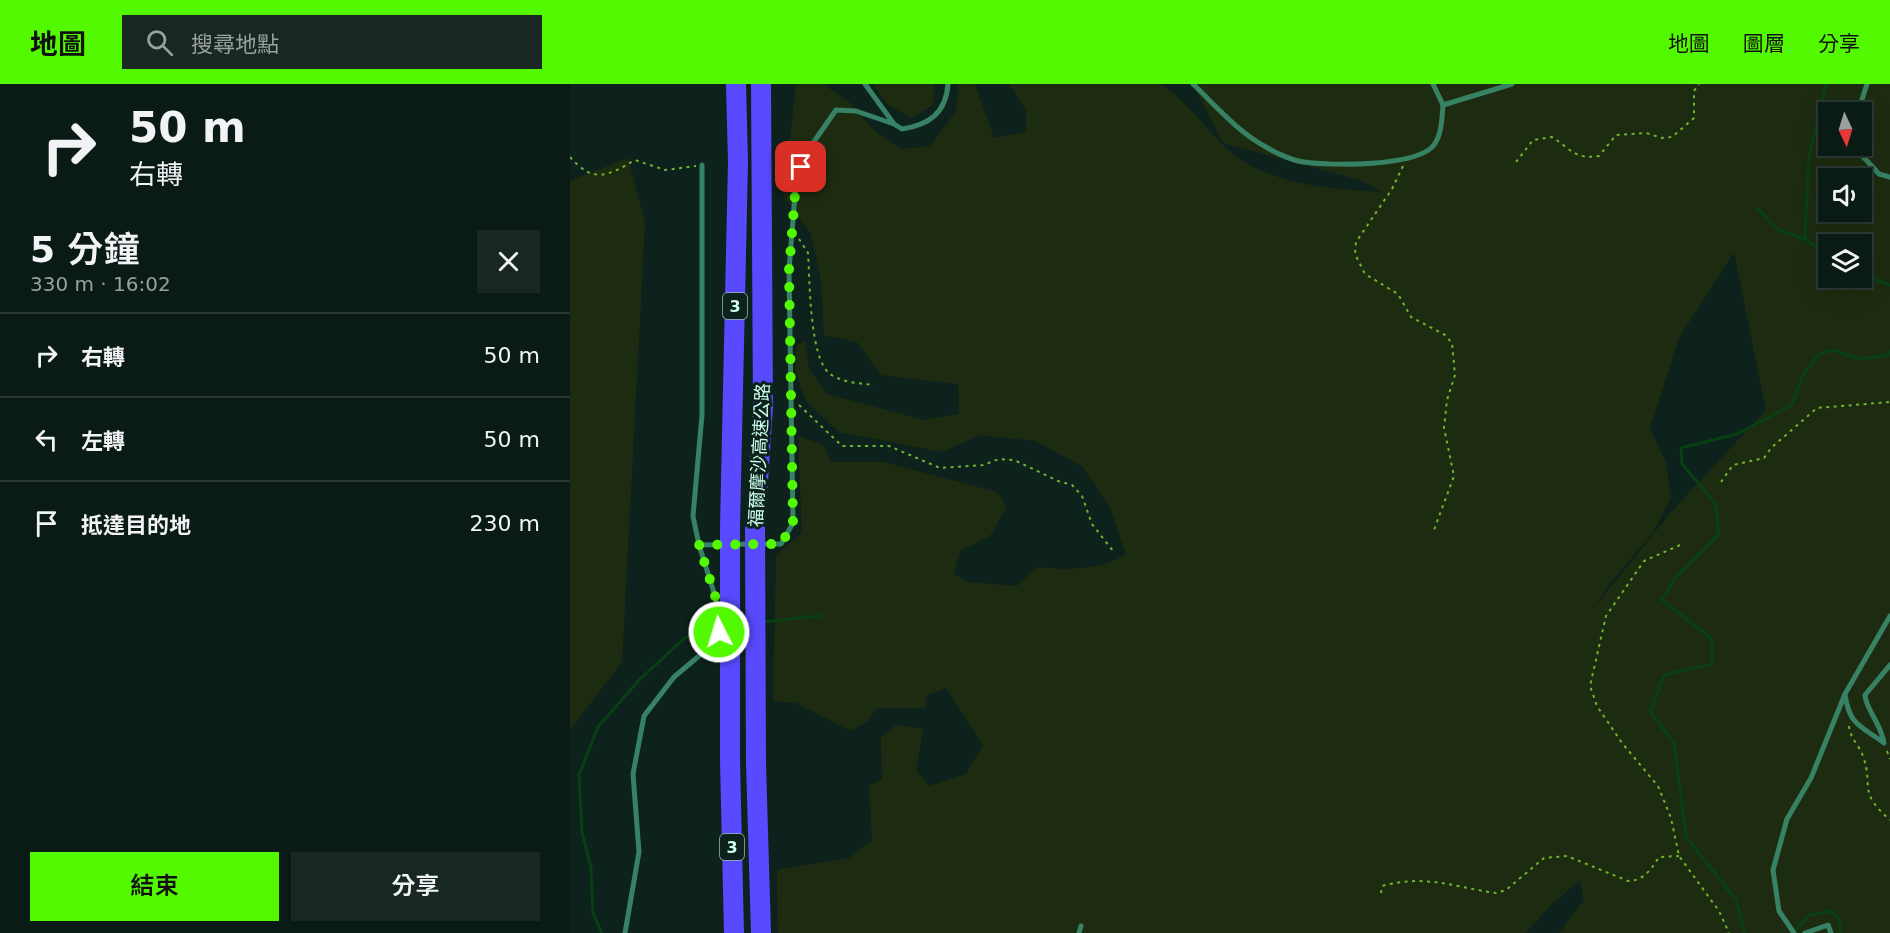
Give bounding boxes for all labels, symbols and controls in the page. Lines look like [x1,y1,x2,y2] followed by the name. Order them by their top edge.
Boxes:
[122,15,542,69] search box
[143,26,176,59] icon: search
[30,28,86,61] text: 地圖
[191,32,279,57] text: 搜尋地點
[1668,32,1710,56] text: 地圖
[1743,32,1785,56] text: 圖層
[1818,32,1860,56] text: 分享
[1818,102,1872,156] north arrow
[1818,102,1872,288] map controls
[129,103,246,152] text: 50 m
[30,108,108,186] icon: right
[775,141,826,192] pin
[784,150,817,183] icon: arrive
[129,159,183,190] text: 右轉
[1818,168,1872,222] button: sound
[30,229,140,270] text: 5 分鐘
[477,230,540,293] button: close
[1818,234,1872,288] button: layers
[30,272,171,296] text: 330 m · 16:02
[723,293,747,319] road number: 3
[30,339,63,372] icon: right
[484,343,540,368] text: 50 m
[81,345,125,370] text: 右轉
[745,383,773,527] street label: 福爾摩沙高速公路
[30,423,63,456] icon: left
[484,427,540,452] text: 50 m
[81,429,125,454] text: 左轉
[30,507,63,540] icon: arrive
[470,511,540,536] text: 230 m
[81,513,191,538] text: 抵達目的地
[687,600,751,664] position arrow
[720,834,744,860] road number: 3
[30,852,279,921] button: 結束
[291,852,540,921] button: 分享

